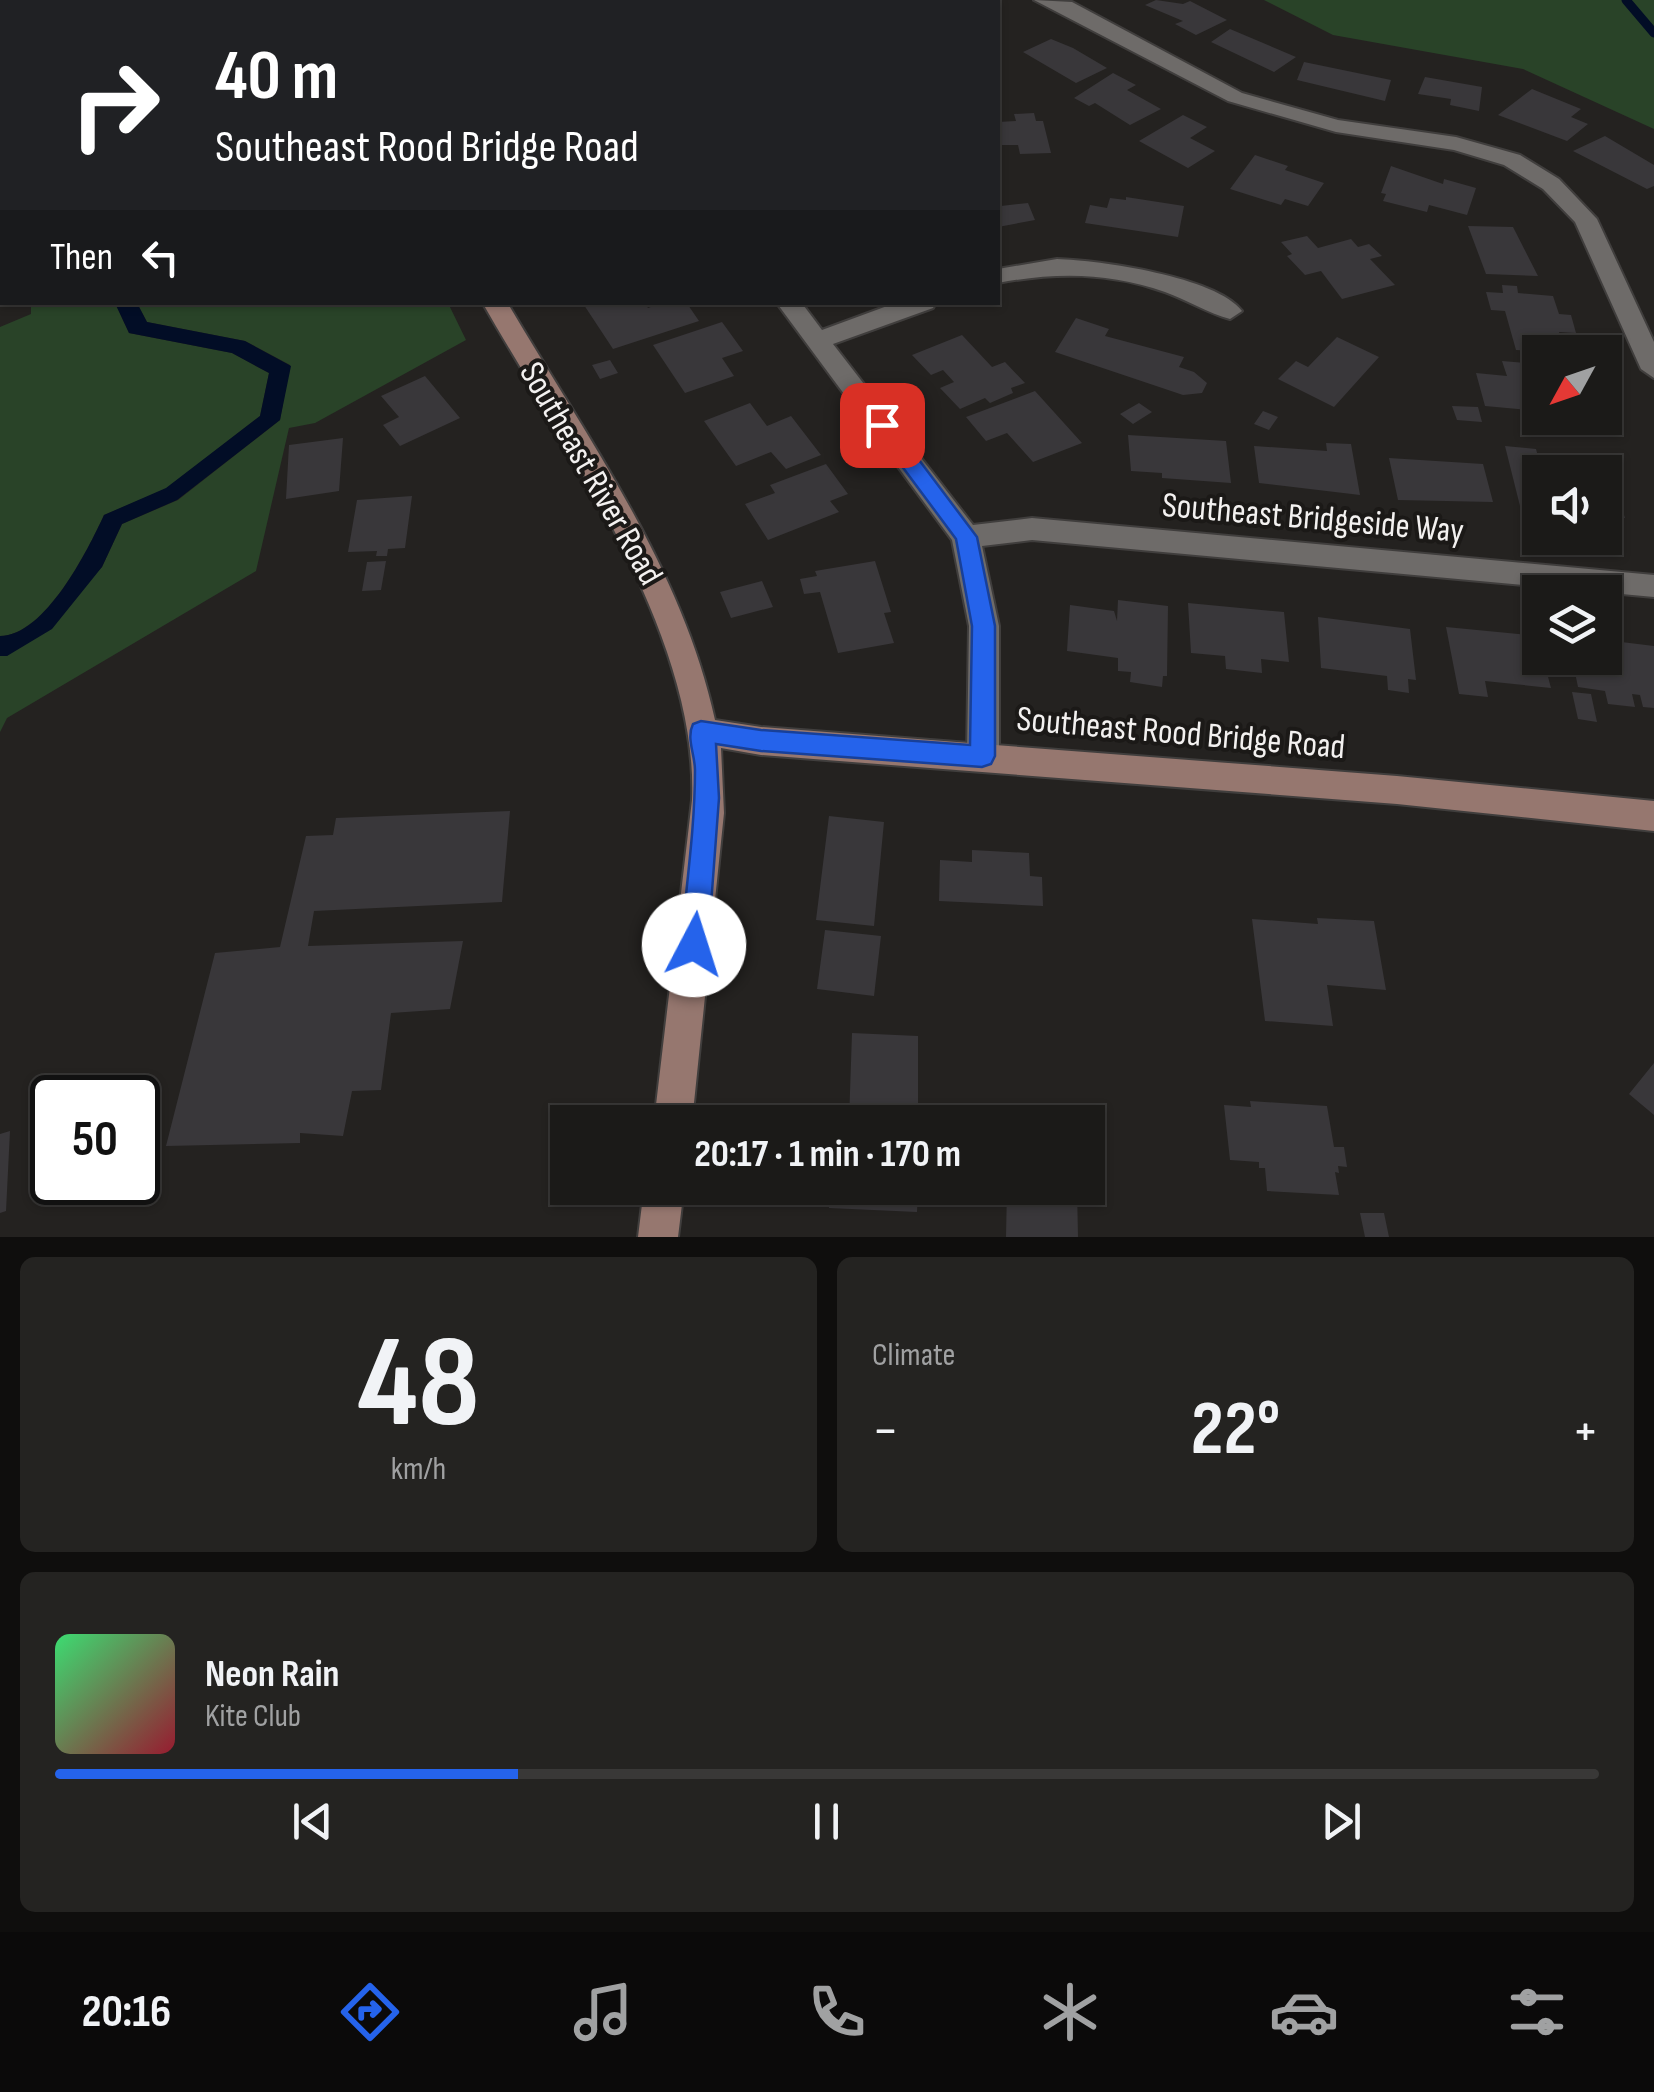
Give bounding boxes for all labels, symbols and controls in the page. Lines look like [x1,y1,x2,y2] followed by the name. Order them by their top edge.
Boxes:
[215,35,338,119] text: 40 m
[50,40,180,170] icon: right
[215,120,639,175] text: Southeast Rood Bridge Road
[133,230,188,285] icon: left
[50,235,113,280] text: Then
[1522,335,1622,435] north arrow
[1522,335,1622,675] map controls
[510,355,672,593] street label: Southeast River Road
[840,383,925,468] pin
[855,398,910,453] icon: arrive
[1522,455,1622,555] button: sound
[1160,484,1465,553] street label: Southeast Bridgeside Way
[1522,575,1622,675] button: layers
[1015,698,1347,769] street label: Southeast Rood Bridge Road
[642,893,746,997] position arrow
[30,1075,160,1205] speed limit sign: 50
[694,1132,961,1177] text: 20:17 · 1 min · 170 m
[358,1307,480,1463] text: 48
[872,1336,955,1375] text: Climate
[1191,1385,1280,1476] text: 22°
[872,1398,899,1465] text: −
[1572,1398,1599,1465] text: +
[391,1450,446,1489] text: km/h
[205,1652,339,1697] text: Neon Rain
[205,1697,301,1736] text: Kite Club
[285,1794,340,1849] icon: previous
[799,1794,854,1849] icon: pause
[1314,1794,1369,1849] icon: next
[335,1977,405,2047] icon: directions
[568,1977,638,2047] icon: music
[802,1977,872,2047] icon: phone
[1035,1977,1105,2047] icon: climate
[1269,1977,1339,2047] icon: car
[1502,1977,1572,2047] icon: filters
[82,1985,171,2040] text: 20:16

